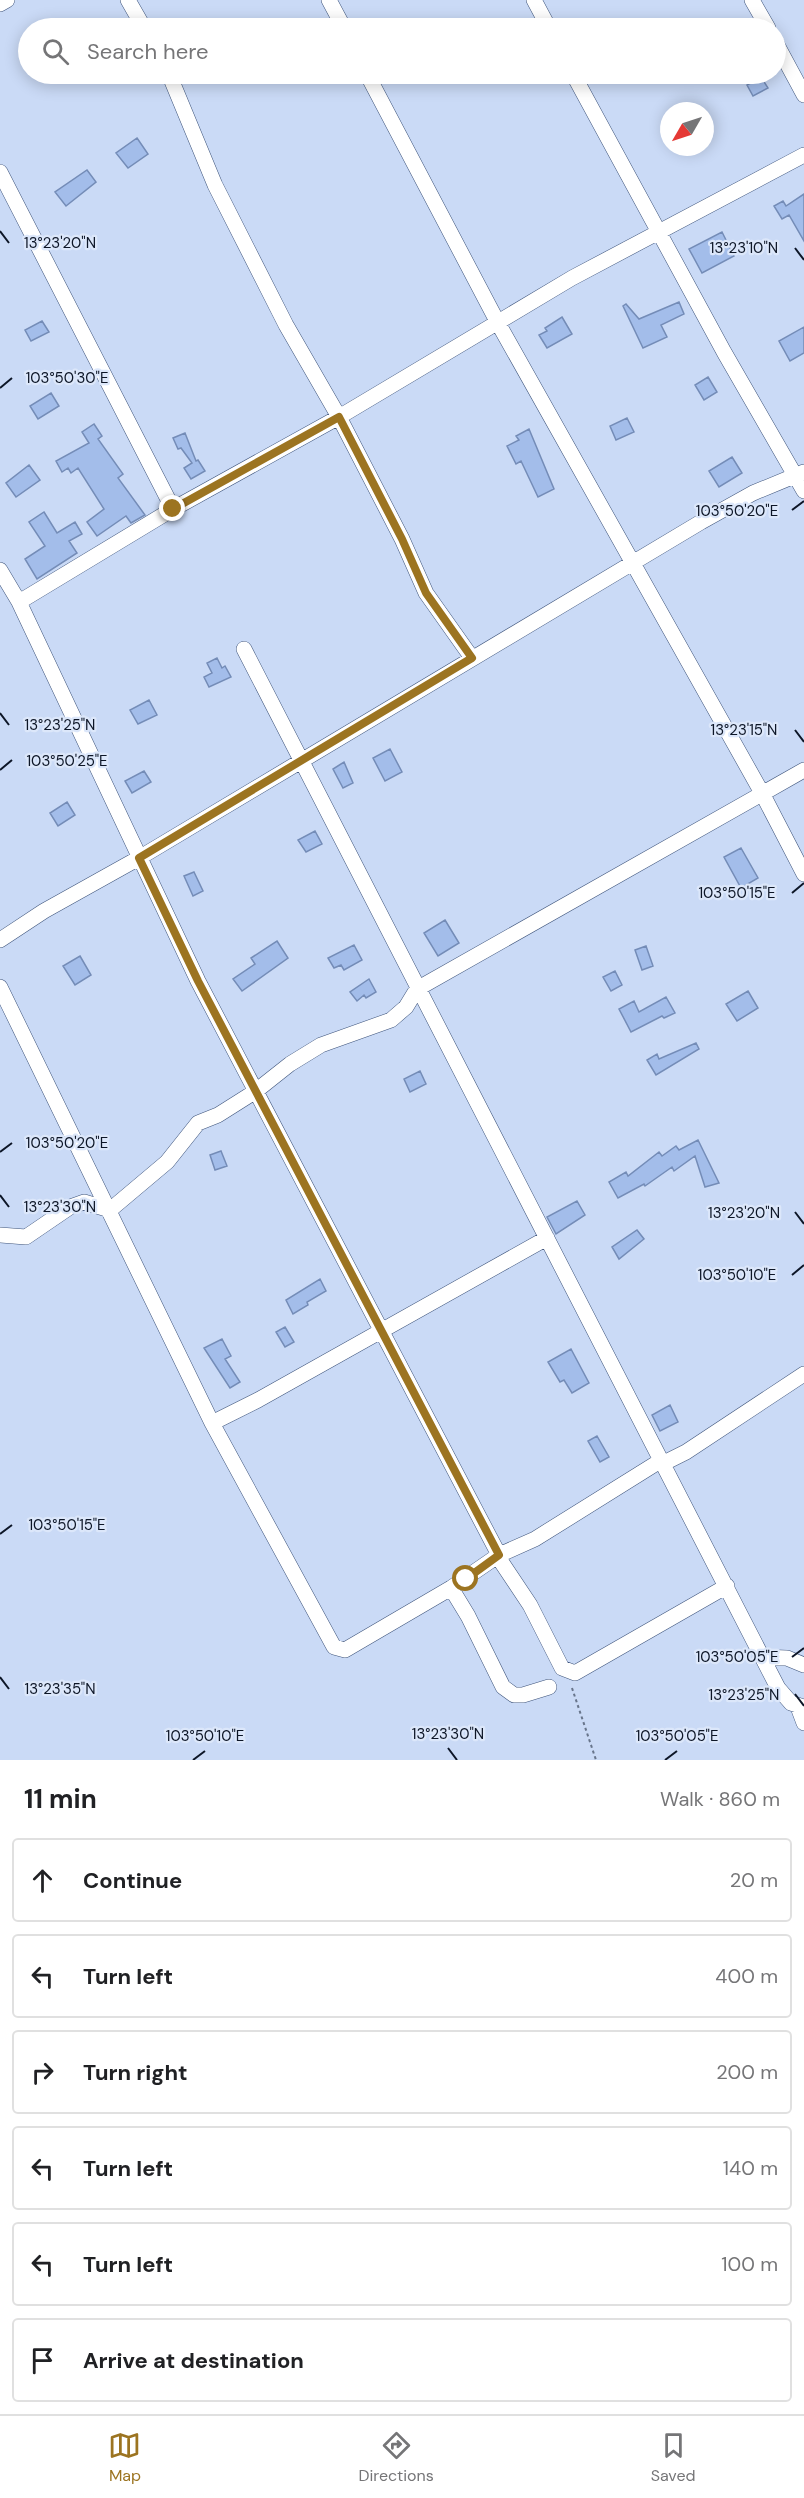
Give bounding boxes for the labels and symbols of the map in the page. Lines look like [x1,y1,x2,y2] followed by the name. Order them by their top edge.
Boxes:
[660,102,714,156] north arrow
[24,233,96,253] text: 13°23'20"N
[710,238,778,258] text: 13°23'10"N
[26,368,108,388] text: 103°50'30"E
[159,495,185,521] route end
[696,501,778,521] text: 103°50'20"E
[25,715,95,735] text: 13°23'25"N
[711,720,777,740] text: 13°23'15"N
[26,751,108,771] text: 103°50'25"E
[698,883,776,903] text: 103°50'15"E
[26,1133,108,1153] text: 103°50'20"E
[24,1197,96,1217] text: 13°23'30"N
[708,1203,780,1223] text: 13°23'20"N
[698,1265,776,1285] text: 103°50'10"E
[28,1515,106,1535] text: 103°50'15"E
[452,1565,478,1591] route start
[696,1647,778,1667] text: 103°50'05"E
[24,1679,96,1699] text: 13°23'35"N
[709,1685,779,1705] text: 13°23'25"N
[412,1724,484,1744] text: 13°23'30"N
[166,1726,244,1746] text: 103°50'10"E
[636,1726,718,1746] text: 103°50'05"E

